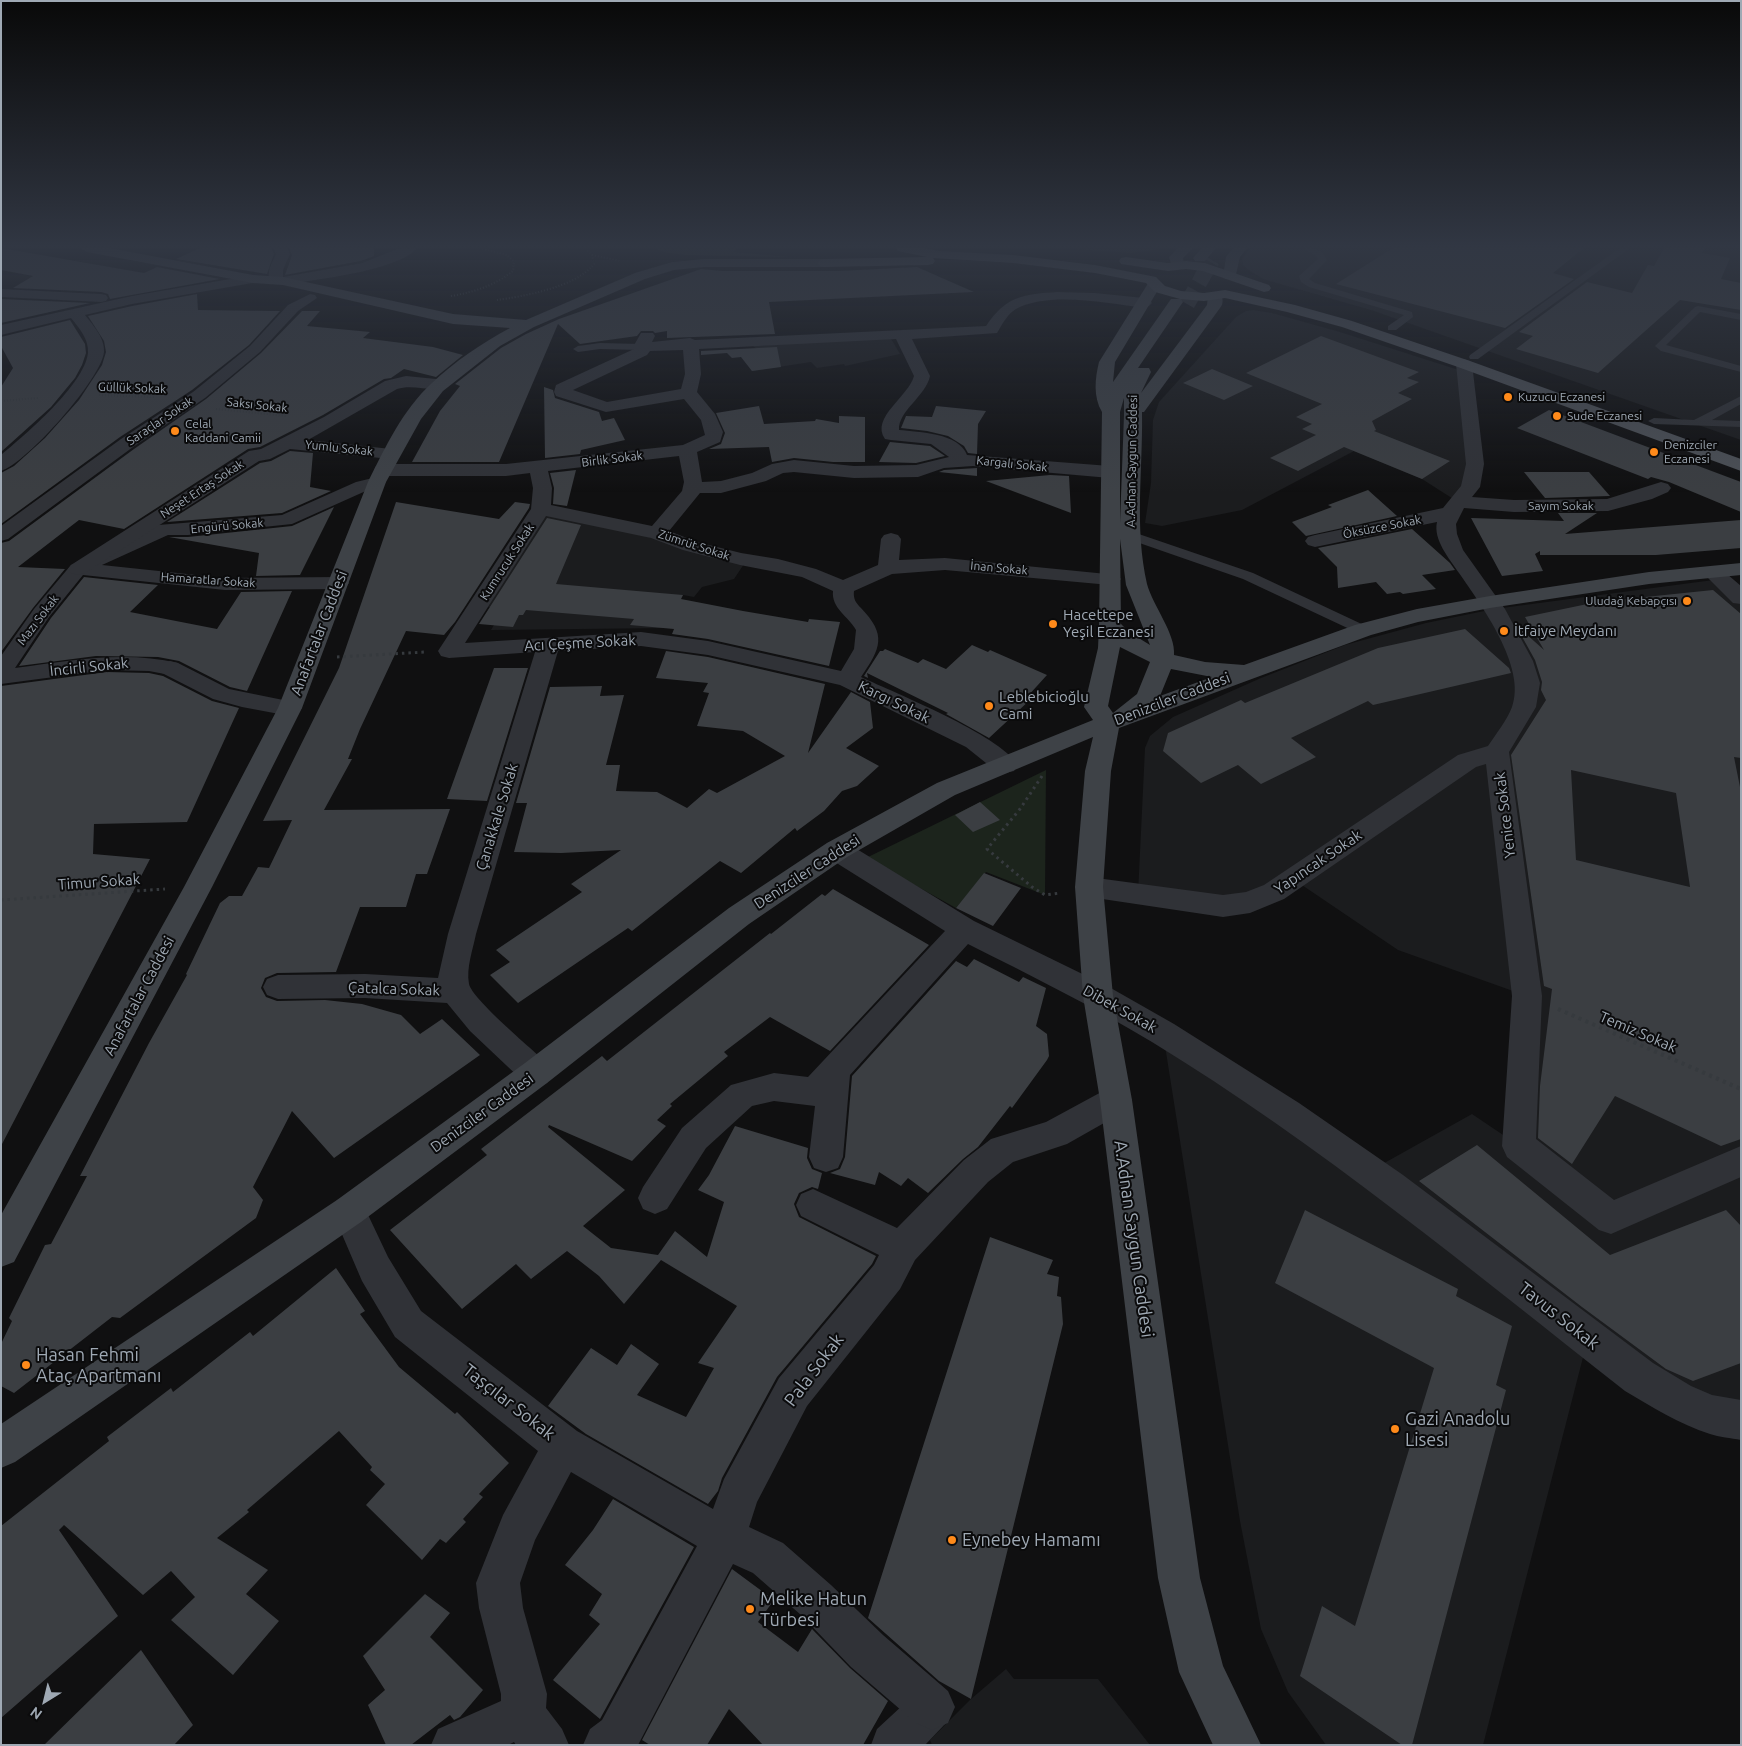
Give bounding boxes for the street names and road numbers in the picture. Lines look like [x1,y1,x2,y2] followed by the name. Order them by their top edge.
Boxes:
[98,380,166,396] street label: Güllük Sokak
[124,394,196,448] street label: Saraçlar Sokak
[226,395,288,415] street label: Saksı Sokak
[1124,395,1140,527] street label: A.Adnan Saygun Caddesi
[304,437,374,459] street label: Yumlu Sokak
[581,448,643,470] street label: Birlik Sokak
[976,453,1048,475] street label: Kargalı Sokak
[158,457,246,521] street label: Neşet Ertaş Sokak
[1528,499,1594,513] street label: Sayım Sokak
[1342,512,1422,542] street label: Öksüzce Sokak
[190,516,264,536] street label: Engürü Sokak
[477,521,537,603] street label: Kumrucuk Sokak
[656,527,732,563] street label: Zümrüt Sokak
[970,558,1028,578] street label: İnan Sokak
[287,568,351,698] street label: Anafartalar Caddesi
[160,570,256,590] street label: Hamaratlar Sokak
[14,592,62,648] street label: Mazı Sokak
[524,631,636,655] street label: Acı Çeşme Sokak
[49,654,129,680] street label: İncirli Sokak
[1111,669,1233,729] street label: Denizciler Caddesi
[855,677,933,727] street label: Kargı Sokak
[472,761,522,873] street label: Çanakkale Sokak
[1491,771,1519,859] street label: Yenice Sokak
[1271,826,1365,898] street label: Yapıncak Sokak
[751,831,863,913] street label: Denizciler Caddesi
[57,870,141,894] street label: Timur Sokak
[100,933,178,1059] street label: Anafartalar Caddesi
[348,978,440,1000] street label: Çatalca Sokak
[1080,981,1160,1037] street label: Dibek Sokak
[1597,1008,1679,1056] street label: Temiz Sokak
[427,1070,537,1156] street label: Denizciler Caddesi
[1109,1139,1159,1339] street label: A.Adnan Saygun Caddesi
[1514,1278,1604,1354] street label: Tavus Sokak
[780,1329,848,1411] street label: Pala Sokak
[458,1359,560,1445] street label: Taşçılar Sokak

